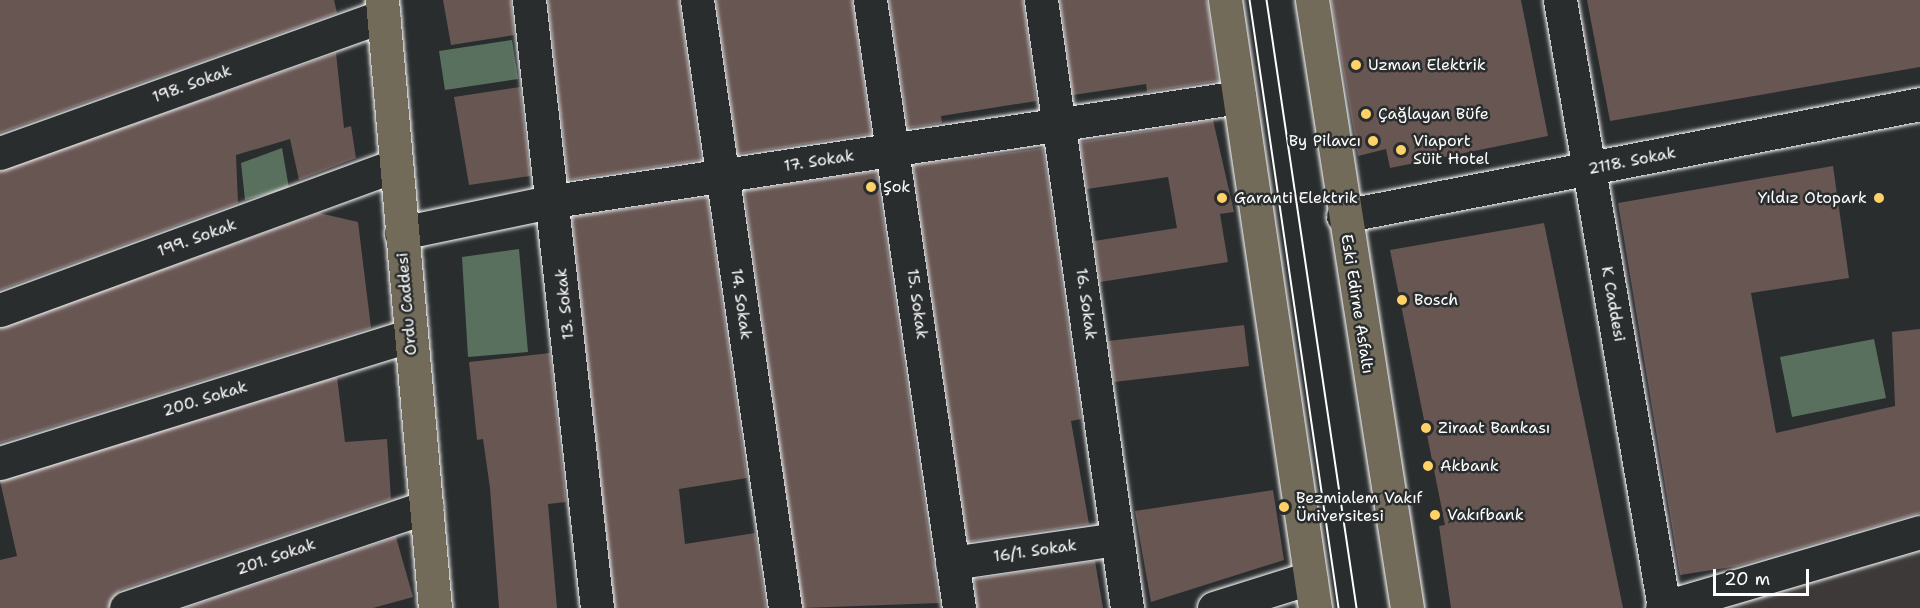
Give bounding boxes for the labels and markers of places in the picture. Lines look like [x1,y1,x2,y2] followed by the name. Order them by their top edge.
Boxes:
[1368,55,1486,75] place label: Uzman Elektrik
[1349,58,1363,72] marker: Uzman Elektrik
[1378,104,1489,124] place label: Çağlayan Büfe
[1359,107,1373,121] marker: Çağlayan Büfe
[1289,131,1361,151] place label: By Pilavcı
[1413,131,1489,169] place label: Viaport Süit Hotel
[1366,134,1380,148] marker: By Pilavcı
[1394,143,1408,157] marker: Viaport Süit Hotel
[883,177,910,197] place label: Şok
[864,180,878,194] marker: Şok
[1234,188,1358,208] place label: Garanti Elektrik
[1758,188,1867,208] place label: Yıldız Otopark
[1215,191,1229,205] marker: Garanti Elektrik
[1872,191,1886,205] marker: Yıldız Otopark
[1414,290,1458,310] place label: Bosch
[1395,293,1409,307] marker: Bosch
[1438,418,1550,438] place label: Ziraat Bankası
[1419,421,1433,435] marker: Ziraat Bankası
[1440,456,1499,476] place label: Akbank
[1421,459,1435,473] marker: Akbank
[1296,488,1422,526] place label: Bezmialem Vakıf Üniversitesi
[1277,500,1291,514] marker: Bezmialem Vakıf Üniversitesi
[1447,505,1524,525] place label: Vakıfbank
[1428,508,1442,522] marker: Vakıfbank

